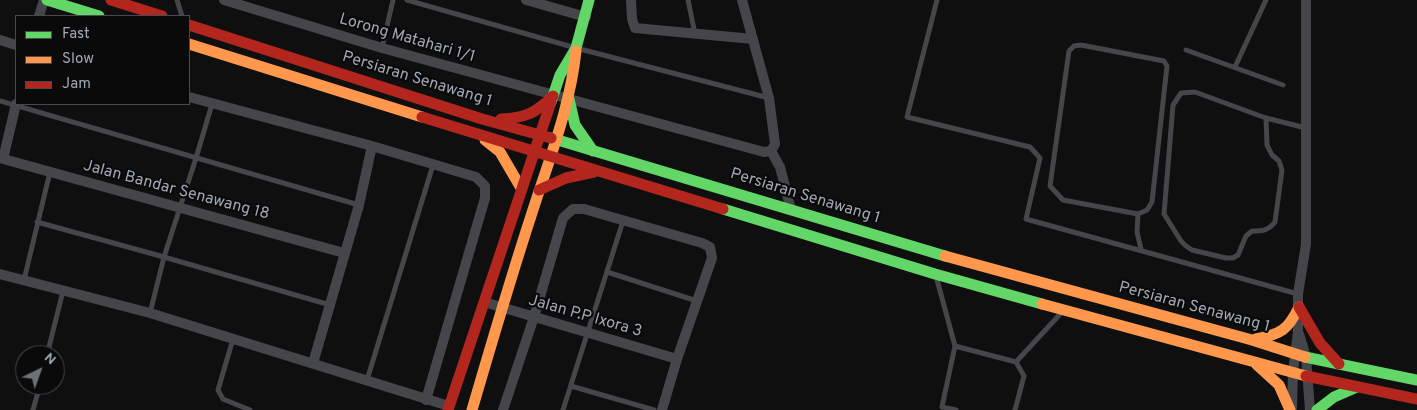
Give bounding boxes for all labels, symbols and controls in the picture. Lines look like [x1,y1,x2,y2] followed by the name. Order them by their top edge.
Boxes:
[337,10,477,68] street label: Lorong Matahari 1/1
[15,15,190,105] legend
[62,25,90,44] text: Fast
[340,48,494,112] street label: Persiaran Senawang 1
[62,50,94,69] text: Slow
[62,75,91,94] text: Jam
[81,157,271,225] street label: Jalan Bandar Senawang 18
[728,165,882,229] street label: Persiaran Senawang 1
[1116,279,1272,337] street label: Persiaran Senawang 1
[526,292,644,342] street label: Jalan P.P Ixora 3
[15,345,65,395] north arrow
[40,350,59,369] text: N

